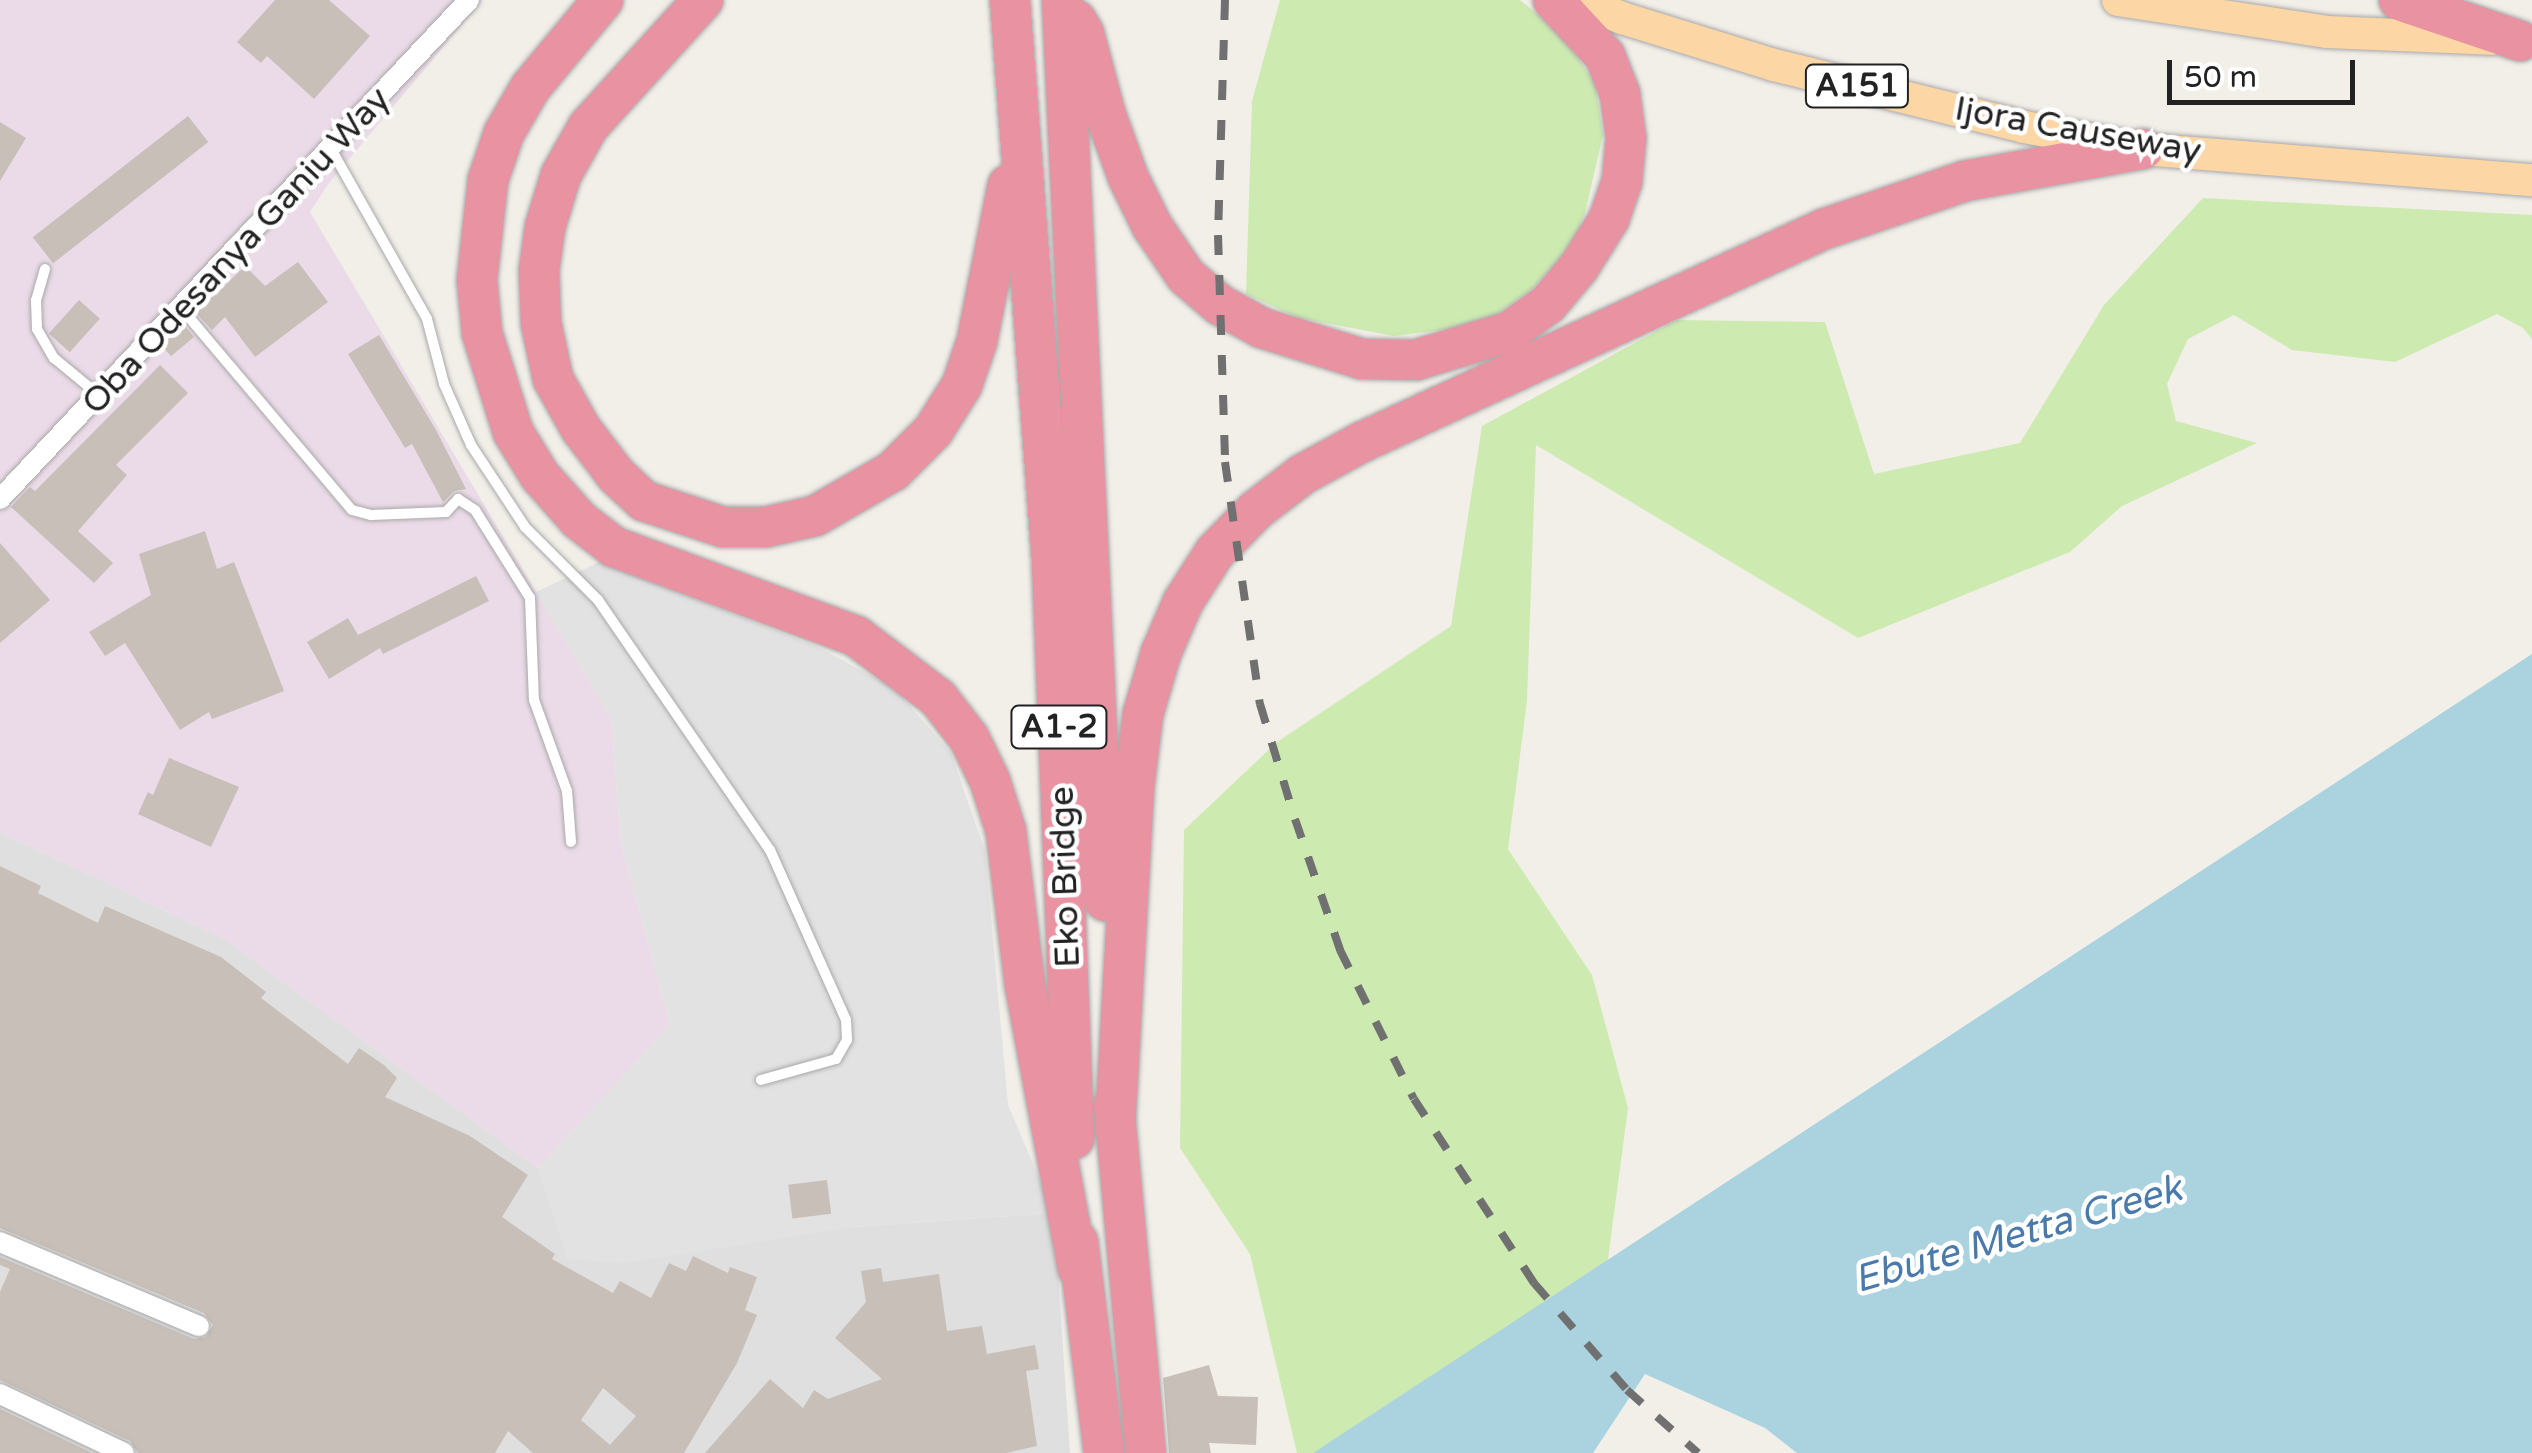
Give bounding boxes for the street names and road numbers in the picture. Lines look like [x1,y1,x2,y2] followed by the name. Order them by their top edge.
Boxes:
[1804,59,1910,113] road number: A151
[73,79,399,423] street label: Oba Odesanya Ganiu Way
[1952,88,2204,172] street label: Ijora Causeway
[1009,700,1109,754] road number: A1-2
[1041,786,1089,968] street label: Eko Bridge

